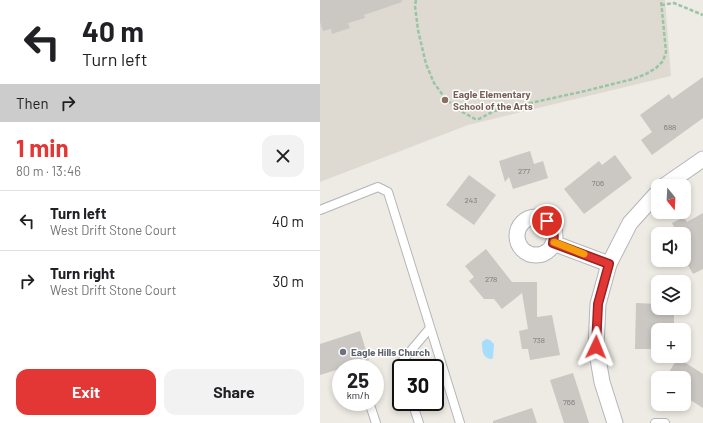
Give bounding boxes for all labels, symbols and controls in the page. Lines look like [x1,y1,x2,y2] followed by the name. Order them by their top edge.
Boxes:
[82,14,144,48] text: 40 m
[16,16,68,68] icon: left
[82,48,148,70] text: Turn left
[453,88,533,112] place label: Eagle Elementary School of the Arts
[57,92,79,114] icon: right
[16,94,49,112] text: Then
[440,95,450,105] marker: Eagle Elementary School of the Arts
[664,122,676,132] house number: 688
[16,133,69,162] text: 1 min
[262,135,304,177] button: close
[16,163,81,179] text: 80 m · 13:46
[518,166,530,176] house number: 277
[592,178,604,188] house number: 706
[651,179,691,219] north arrow
[651,179,691,411] map controls
[465,195,477,205] house number: 243
[50,204,106,222] text: Turn left
[530,204,564,238] pin
[16,210,38,232] icon: left
[536,210,558,232] icon: arrive
[272,212,304,230] text: 40 m
[50,222,176,238] text: West Drift Stone Court
[651,227,691,267] button: sound
[50,264,115,282] text: Turn right
[16,270,38,292] icon: right
[272,272,304,290] text: 30 m
[485,274,497,284] house number: 278
[651,275,691,315] button: layers
[50,282,176,298] text: West Drift Stone Court
[651,323,691,363] button: +
[575,326,617,368] position arrow
[533,335,545,345] house number: 738
[351,346,430,358] place label: Eagle Hills Church
[338,347,348,357] marker: Eagle Hills Church
[392,359,444,411] speed limit sign: 30
[347,368,369,392] text: 25
[16,369,156,415] button: Exit
[164,369,304,415] button: Share
[651,371,691,411] button: −
[347,389,369,401] text: km/h
[563,397,575,407] house number: 766

